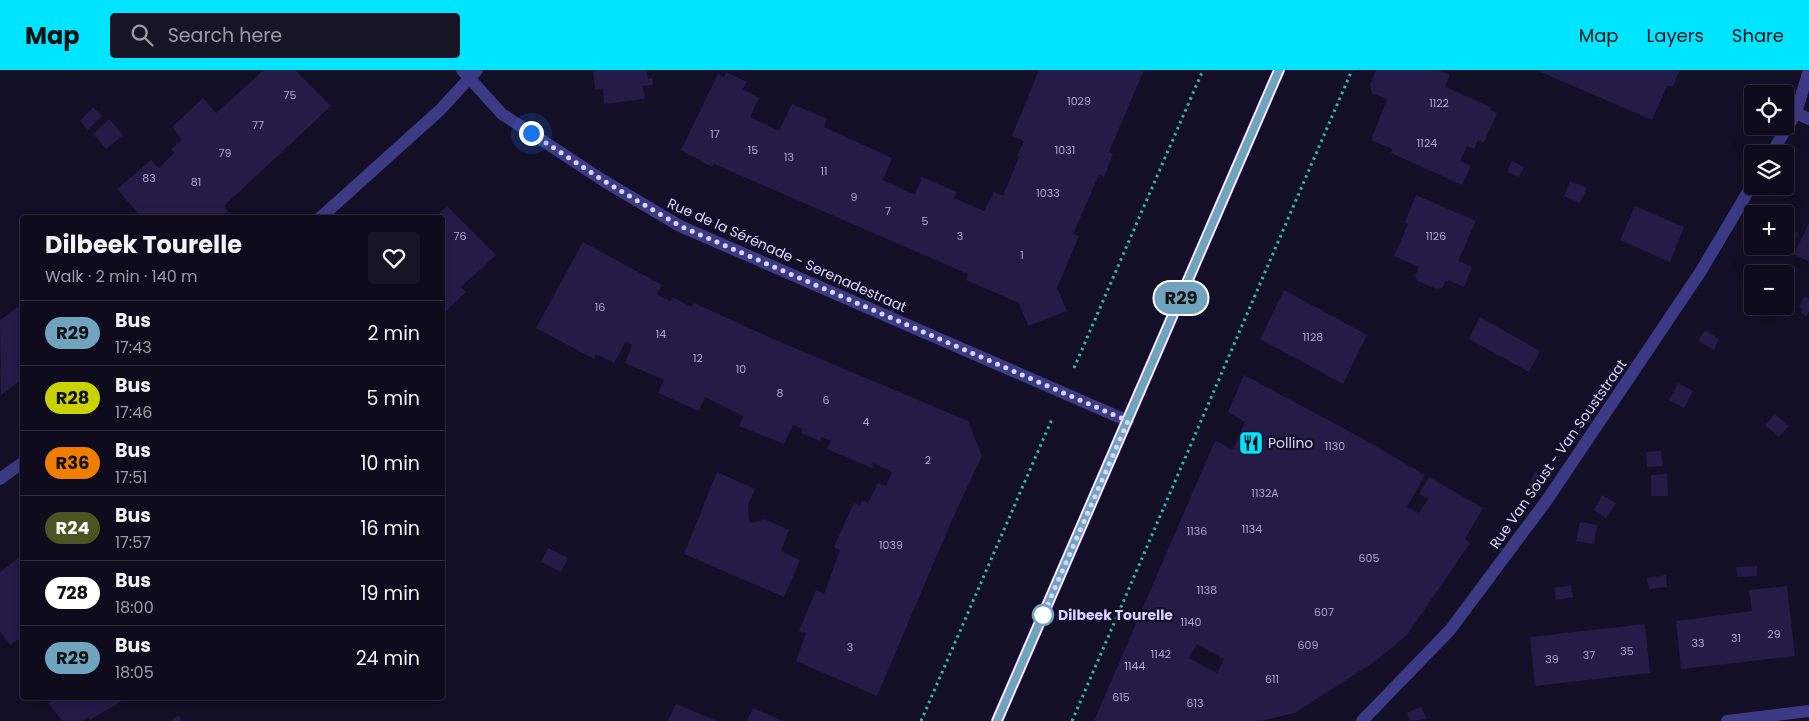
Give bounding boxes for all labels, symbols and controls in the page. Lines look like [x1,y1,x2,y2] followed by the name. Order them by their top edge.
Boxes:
[110,13,460,58] search box
[25,19,80,52] text: Map
[128,21,156,49] icon: search
[168,22,282,49] text: Search here
[1579,23,1619,48] text: Map
[1647,23,1704,48] text: Layers
[1732,23,1784,48] text: Share
[1744,85,1794,315] map controls
[1744,85,1794,135] button: locate
[284,87,297,103] house number: 75
[1067,93,1091,109] house number: 1029
[1429,95,1449,111] house number: 1122
[252,117,264,133] house number: 77
[519,121,544,146] your location
[710,126,720,142] house number: 17
[1417,135,1437,151] house number: 1124
[748,142,758,158] house number: 15
[1055,142,1075,158] house number: 1031
[219,145,232,161] house number: 79
[1744,145,1794,195] button: layers
[784,149,794,165] house number: 13
[820,163,828,179] house number: 11
[142,170,156,186] house number: 83
[191,174,201,190] house number: 81
[1036,185,1060,201] house number: 1033
[851,189,858,205] house number: 9
[664,193,910,317] street label: Rue de la Sérénade - Serenadestraat
[885,203,891,219] house number: 7
[1744,205,1794,255] button: +
[922,213,929,229] house number: 5
[45,228,242,261] text: Dilbeek Tourelle
[454,228,467,244] house number: 76
[957,228,963,244] house number: 3
[1426,228,1446,244] house number: 1126
[368,232,420,284] button: heart
[1020,247,1024,263] house number: 1
[45,265,198,288] text: Walk · 2 min · 140 m
[1744,265,1794,315] button: −
[1152,282,1210,314] line badge: R29
[1164,285,1198,310] text: R29
[595,299,605,315] house number: 16
[115,307,151,334] text: Bus
[56,320,89,345] text: R29
[368,320,420,347] text: 2 min
[656,326,666,342] house number: 14
[1303,329,1323,345] house number: 1128
[115,336,152,359] text: 17:43
[693,350,703,366] house number: 12
[1485,355,1631,553] street label: Rue Van Soust - Van Souststraat
[736,361,746,377] house number: 10
[115,372,151,399] text: Bus
[56,385,89,410] text: R28
[367,385,420,412] text: 5 min
[777,385,784,401] house number: 8
[823,392,830,408] house number: 6
[115,401,153,424] text: 17:46
[863,414,870,430] house number: 4
[1238,430,1264,456] restaurant icon: Pollino
[1268,433,1313,453] place label: Pollino
[115,437,151,464] text: Bus
[1325,438,1345,454] house number: 1130
[55,450,90,475] text: R36
[361,450,420,477] text: 10 min
[925,452,931,468] house number: 2
[115,466,147,489] text: 17:51
[1251,485,1279,501] house number: 1132A
[115,502,151,529] text: Bus
[55,515,90,540] text: R24
[360,515,420,542] text: 16 min
[1242,521,1262,537] house number: 1134
[1187,523,1207,539] house number: 1136
[115,531,151,554] text: 17:57
[879,537,903,553] house number: 1039
[1359,550,1379,566] house number: 605
[115,567,151,594] text: Bus
[57,580,88,605] text: 728
[360,580,420,607] text: 19 min
[1197,582,1217,598] house number: 1138
[115,596,154,619] text: 18:00
[1032,604,1054,626] marker: Dilbeek Tourelle
[1314,604,1334,620] house number: 607
[1058,605,1173,625] place label: Dilbeek Tourelle
[1181,614,1202,630] house number: 1140
[1767,626,1781,642] house number: 29
[1731,630,1741,646] house number: 31
[115,632,151,659] text: Bus
[1692,635,1704,651] house number: 33
[1298,637,1318,653] house number: 609
[847,639,853,655] house number: 3
[1620,643,1634,659] house number: 35
[56,645,89,670] text: R29
[356,645,420,672] text: 24 min
[1151,646,1171,662] house number: 1142
[1583,647,1595,663] house number: 37
[1545,651,1559,667] house number: 39
[1125,658,1146,674] house number: 1144
[115,661,154,684] text: 18:05
[1265,671,1279,687] house number: 611
[1112,689,1130,705] house number: 615
[1187,695,1203,711] house number: 613

